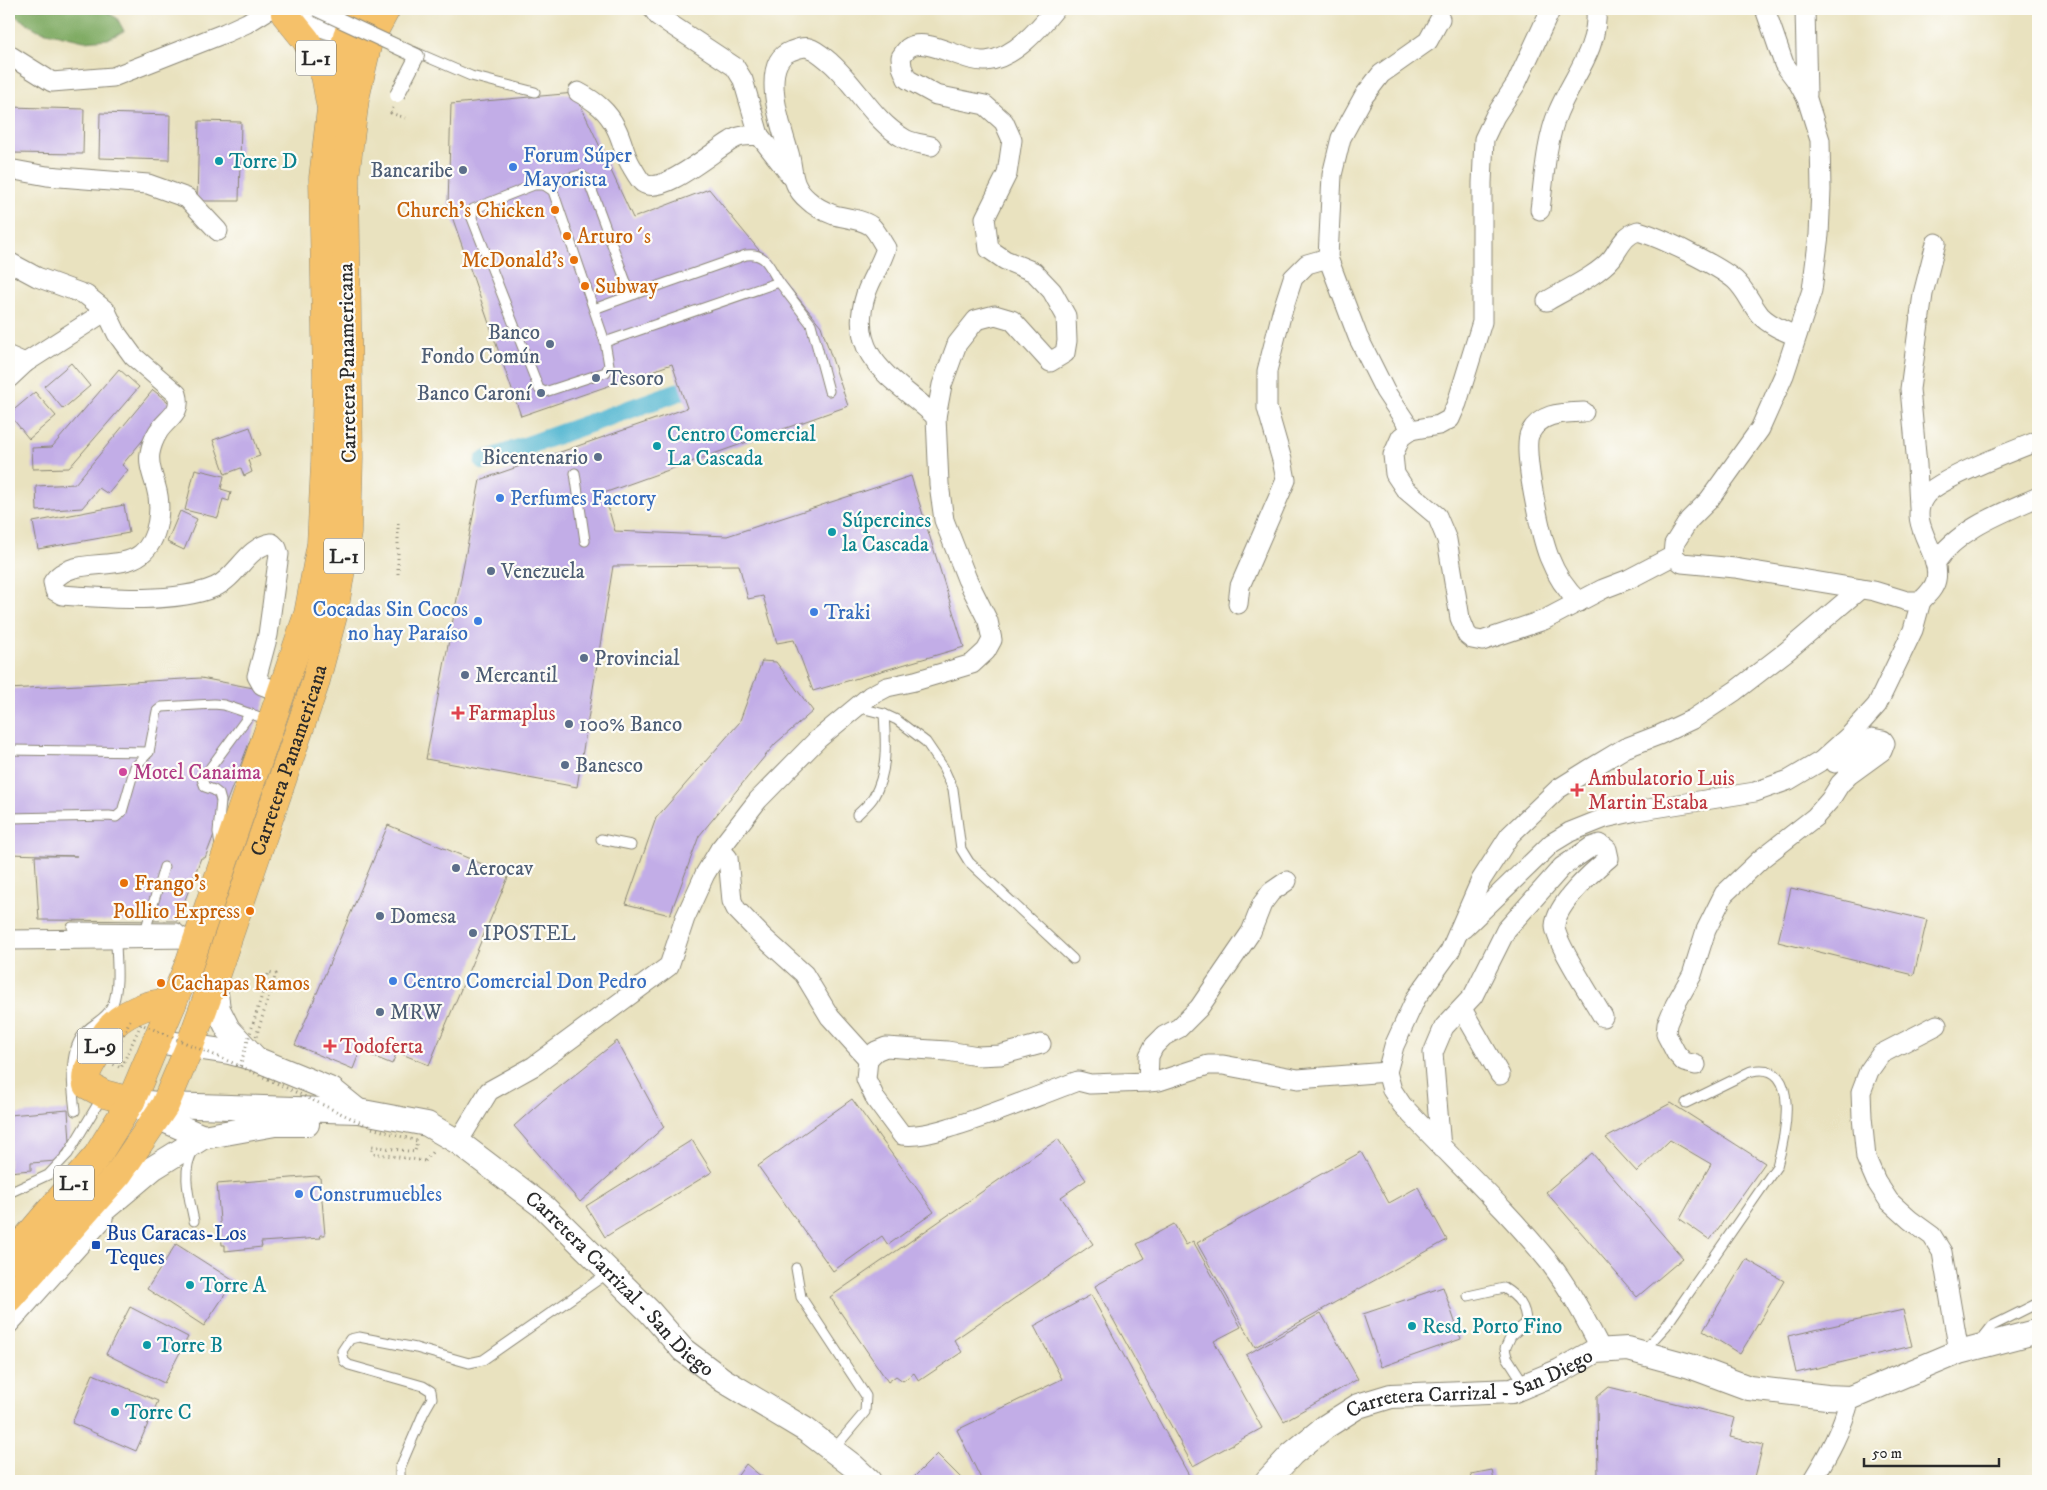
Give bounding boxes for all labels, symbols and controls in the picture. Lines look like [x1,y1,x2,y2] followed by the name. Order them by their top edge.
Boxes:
[296,40,336,76] road number: L-1
[523,143,632,193] place label: Forum Súper Mayorista
[229,149,297,175] place label: Torre D
[213,155,225,167] marker: Torre D
[370,158,453,184] place label: Bancaribe
[507,161,519,173] marker: Forum Súper Mayorista
[457,164,469,176] marker: Bancaribe
[396,198,545,224] place label: Church's Chicken
[549,204,561,216] marker: Church's Chicken
[577,224,651,250] place label: Arturo´s
[561,230,573,242] marker: Arturo´s
[461,248,564,274] place label: McDonald's
[568,254,580,266] marker: McDonald's
[333,263,363,463] street label: Carretera Panamericana
[595,274,659,300] place label: Subway
[579,280,591,292] marker: Subway
[421,320,540,370] place label: Banco Fondo Común
[544,338,556,350] marker: Banco Fondo Común
[606,366,664,392] place label: Tesoro
[590,372,602,384] marker: Tesoro
[417,381,533,407] place label: Banco Caroní
[535,387,547,399] marker: Banco Caroní
[667,422,816,472] place label: Centro Comercial La Cascada
[651,440,663,452] marker: Centro Comercial La Cascada
[482,445,588,471] place label: Bicentenario
[592,451,604,463] marker: Bicentenario
[510,486,657,512] place label: Perfumes Factory
[494,492,506,504] marker: Perfumes Factory
[842,508,931,558] place label: Súpercines la Cascada
[826,526,838,538] marker: Súpercines la Cascada
[324,538,364,574] road number: L-1
[500,559,585,585] place label: Venezuela
[485,565,497,577] marker: Venezuela
[313,597,468,647] place label: Cocadas Sin Cocos no hay Paraíso
[824,600,870,626] place label: Traki
[808,606,820,618] marker: Traki
[472,615,484,627] marker: Cocadas Sin Cocos no hay Paraíso
[594,646,680,672] place label: Provincial
[578,652,590,664] marker: Provincial
[245,662,334,860] street label: Carretera Panamericana
[475,663,558,689] place label: Mercantil
[459,669,471,681] marker: Mercantil
[468,701,556,727] place label: Farmaplus
[452,707,464,719] marker: Farmaplus
[579,712,682,738] place label: 100% Banco
[563,718,575,730] marker: 100% Banco
[575,753,643,779] place label: Banesco
[559,759,571,771] marker: Banesco
[133,760,261,786] place label: Motel Canaima
[117,766,129,778] marker: Motel Canaima
[1588,766,1735,816] place label: Ambulatorio Luis Martin Estaba
[1570,783,1584,797] marker: Ambulatorio Luis Martin Estaba
[466,856,534,882] place label: Aerocav
[450,862,462,874] marker: Aerocav
[134,871,206,897] place label: Frango's
[118,877,130,889] marker: Frango's
[113,899,240,925] place label: Pollito Express
[390,904,456,930] place label: Domesa
[244,905,256,917] marker: Pollito Express
[374,910,386,922] marker: Domesa
[483,921,576,947] place label: IPOSTEL
[467,927,479,939] marker: IPOSTEL
[403,969,647,995] place label: Centro Comercial Don Pedro
[171,971,310,997] place label: Cachapas Ramos
[387,975,399,987] marker: Centro Comercial Don Pedro
[155,977,167,989] marker: Cachapas Ramos
[390,1000,443,1026] place label: MRW
[374,1006,386,1018] marker: MRW
[78,1028,122,1064] road number: L-9
[340,1034,423,1060] place label: Todoferta
[324,1040,336,1052] marker: Todoferta
[54,1166,94,1200] road number: L-1
[309,1182,442,1208] place label: Construmuebles
[520,1186,719,1383] street label: Carretera Carrizal - San Diego
[293,1188,305,1200] marker: Construmuebles
[106,1221,246,1271] place label: Bus Caracas-Los Teques
[90,1239,102,1251] marker: Bus Caracas-Los Teques
[200,1273,267,1299] place label: Torre A
[184,1279,196,1291] marker: Torre A
[1422,1314,1562,1340] place label: Resd. Porto Fino
[1406,1320,1418,1332] marker: Resd. Porto Fino
[157,1333,223,1359] place label: Torre B
[141,1339,153,1351] marker: Torre B
[1341,1343,1598,1424] street label: Carretera Carrizal - San Diego
[125,1400,192,1426] place label: Torre C
[109,1406,121,1418] marker: Torre C
[1864,1435,2000,1467] scale bar
[1872,1444,1902,1463] text: 50 m

